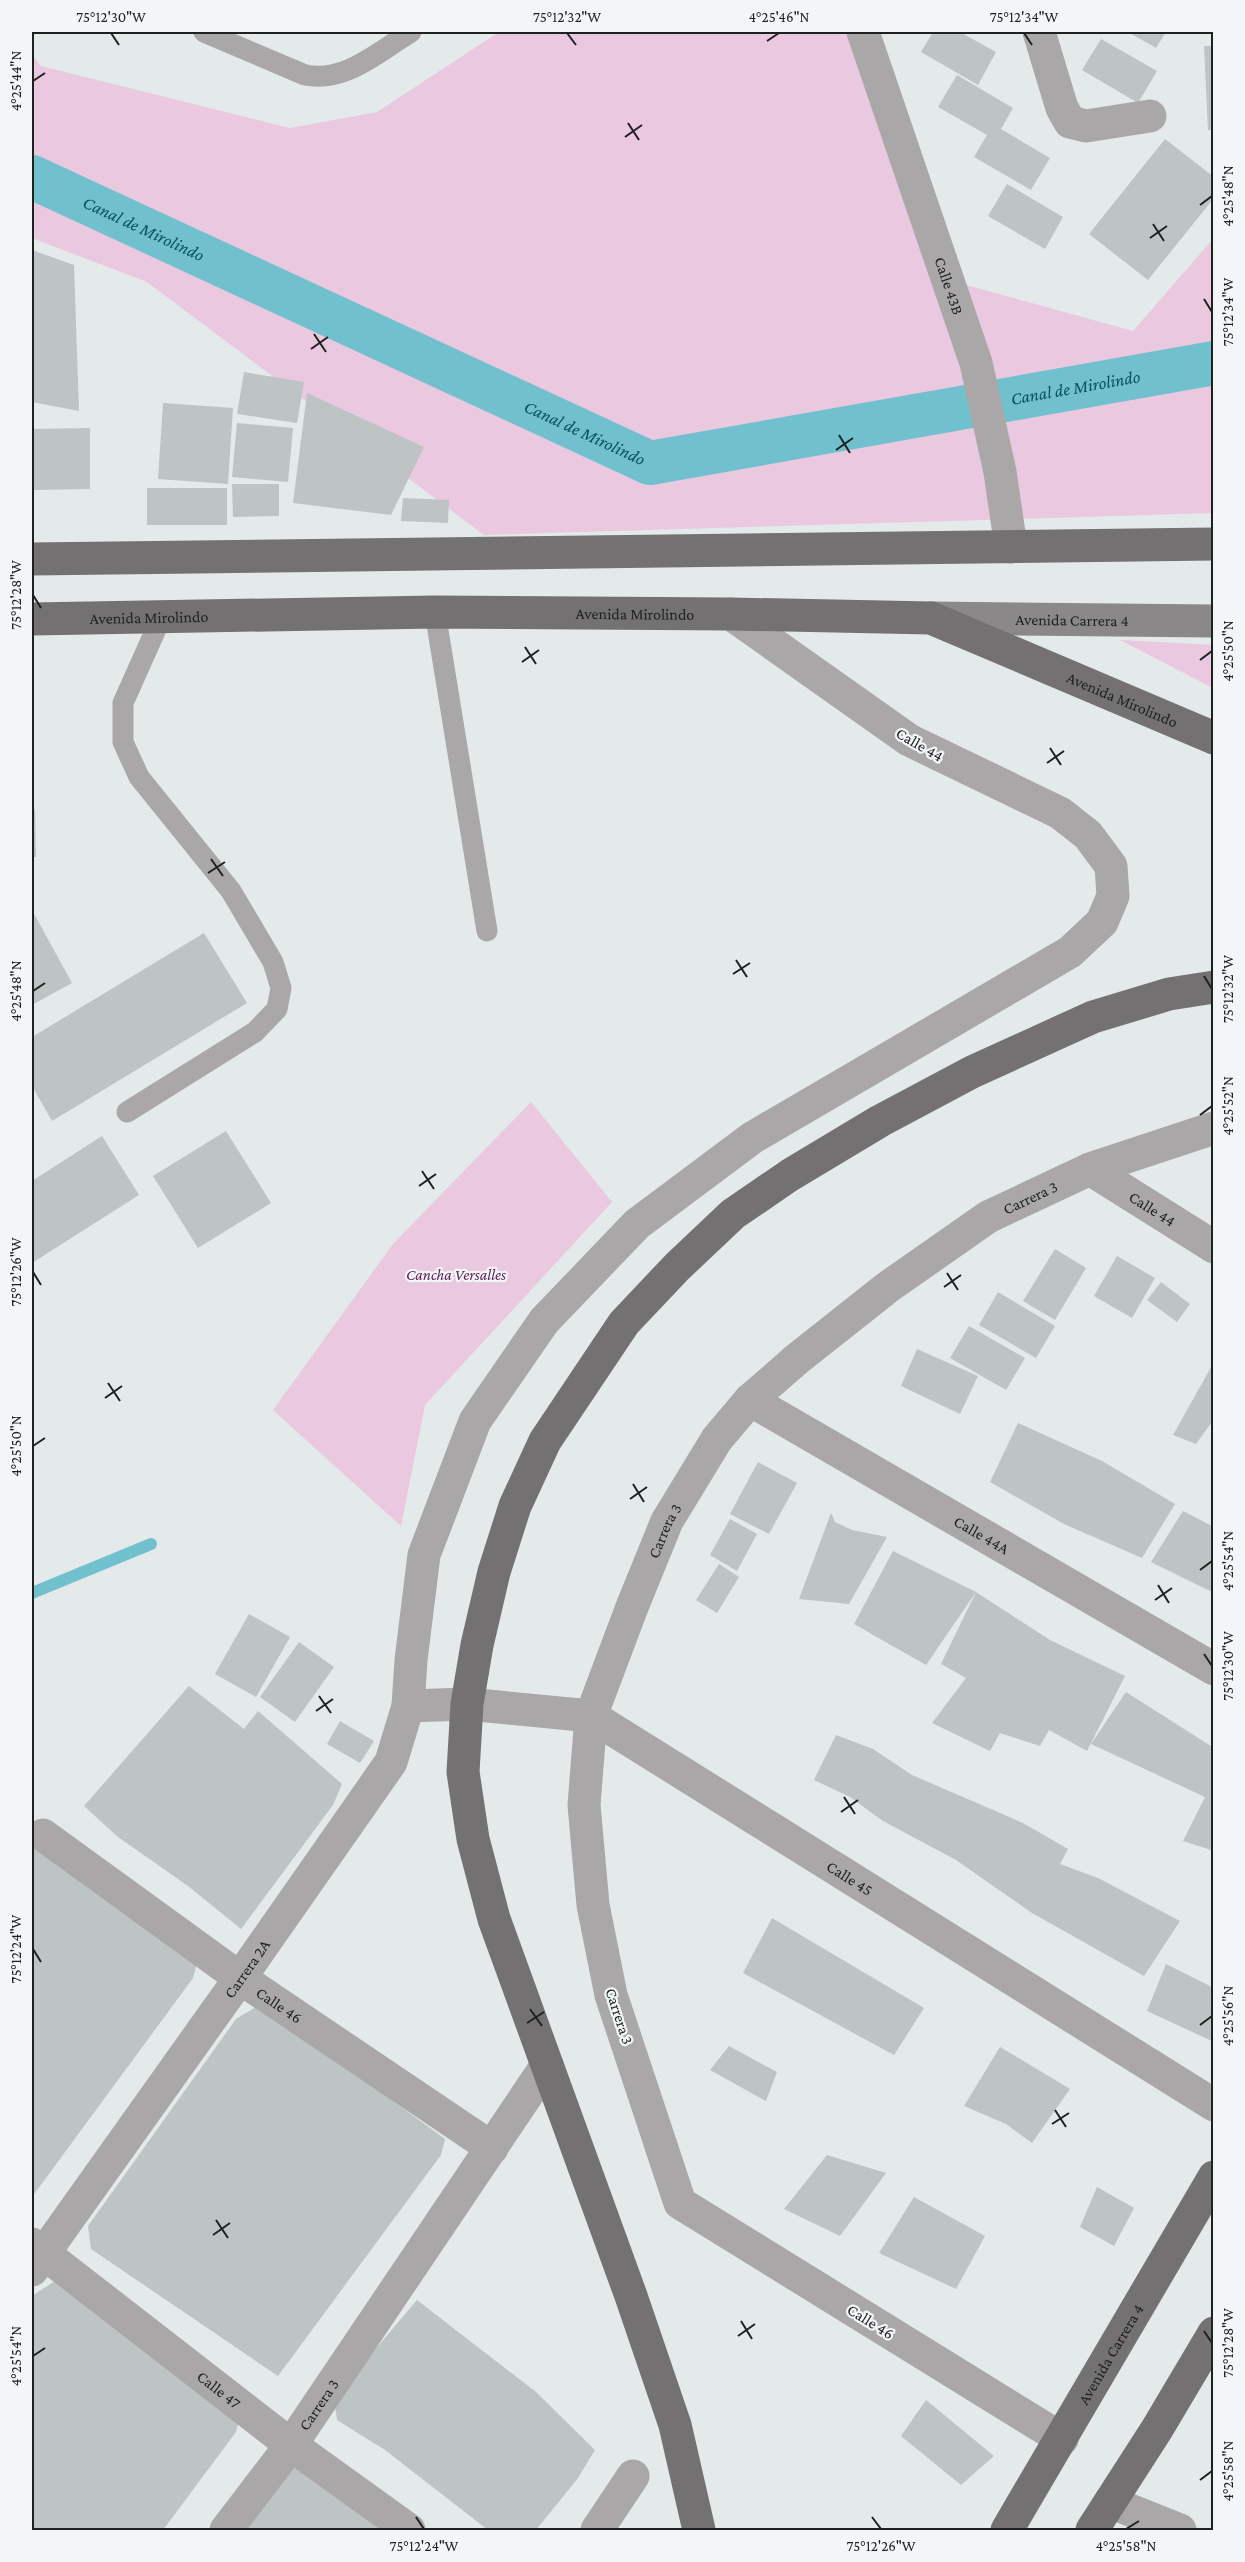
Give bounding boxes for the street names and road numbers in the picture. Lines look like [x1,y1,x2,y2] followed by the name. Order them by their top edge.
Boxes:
[931,255,967,317] street label: Calle 43B
[576,605,694,623] street label: Avenida Mirolindo
[89,608,209,627] street label: Avenida Mirolindo
[1015,611,1129,629] street label: Avenida Carrera 4
[1064,669,1180,731] street label: Avenida Mirolindo
[893,724,946,765] street label: Calle 44
[1000,1178,1060,1218] street label: Carrera 3
[1126,1188,1179,1230] street label: Calle 44
[645,1500,685,1561] street label: Carrera 3
[951,1512,1013,1558] street label: Calle 44A
[824,1857,876,1899] street label: Calle 45
[221,1936,274,2001] street label: Carrera 2A
[253,1984,305,2026] street label: Calle 46
[602,1986,637,2046] street label: Carrera 3
[844,2301,897,2342] street label: Calle 46
[1075,2301,1147,2407] street label: Avenida Carrera 4
[194,2368,245,2412] street label: Calle 47
[295,2376,342,2434] street label: Carrera 3

